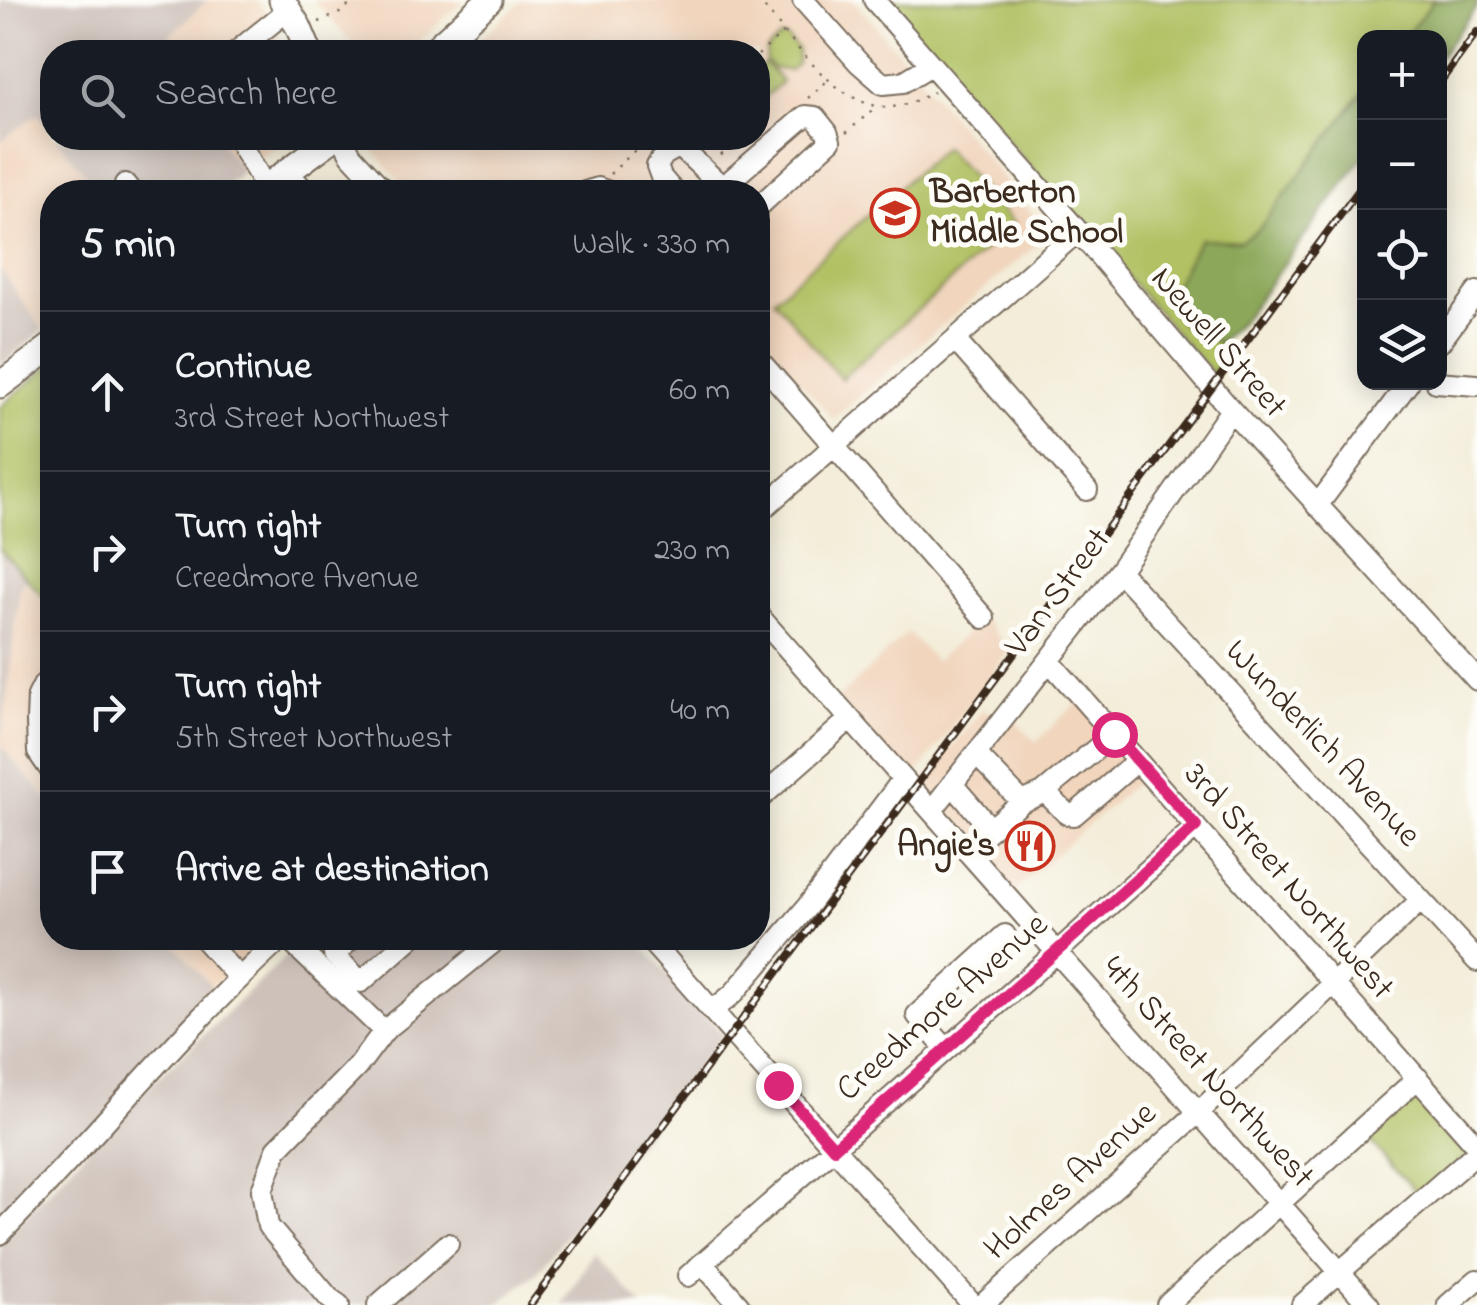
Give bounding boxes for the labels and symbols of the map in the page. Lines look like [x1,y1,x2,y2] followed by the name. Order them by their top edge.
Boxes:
[928,168,1123,259] place label: Barberton Middle School
[869,187,921,239] school or university icon: Barberton Middle School
[1138,256,1299,430] street label: Newell Street
[993,518,1125,669] street label: Van Street
[1212,629,1432,860] street label: Wunderlich Avenue
[1092,712,1138,758] route start
[1170,752,1406,1012] street label: 3rd Street Northwest
[1004,820,1056,872] restaurant icon: Angie's
[897,821,995,873] place label: Angie's
[826,901,1060,1115] street label: Creedmore Avenue
[1088,945,1326,1201] street label: 4th Street Northwest
[756,1063,802,1109] route end
[973,1090,1169,1274] street label: Holmes Avenue

